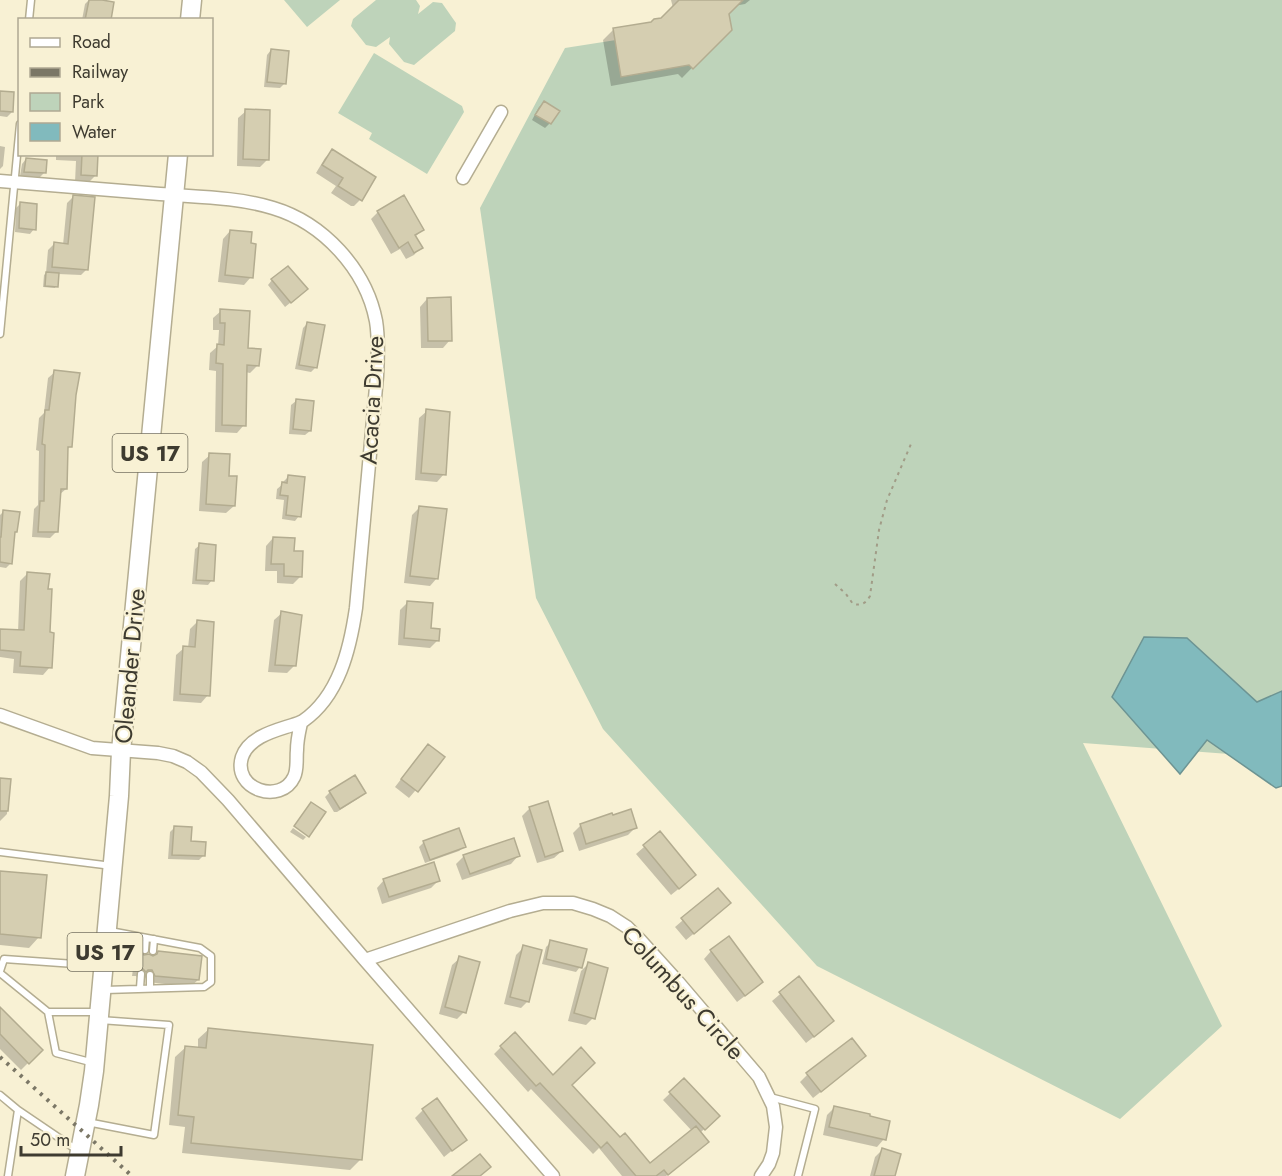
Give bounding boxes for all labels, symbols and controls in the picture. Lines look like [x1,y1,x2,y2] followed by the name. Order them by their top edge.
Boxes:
[18,18,213,156] legend
[72,29,111,55] text: Road
[72,59,128,85] text: Railway
[72,89,104,115] text: Park
[72,119,117,145] text: Water
[351,335,392,465] street label: Acacia Drive
[112,434,188,472] road number: US 17
[105,587,154,745] street label: Oleander Drive
[614,918,753,1067] street label: Columbus Circle
[68,933,142,971] road number: US 17
[21,1119,122,1157] scale bar
[30,1127,70,1153] text: 50 m

